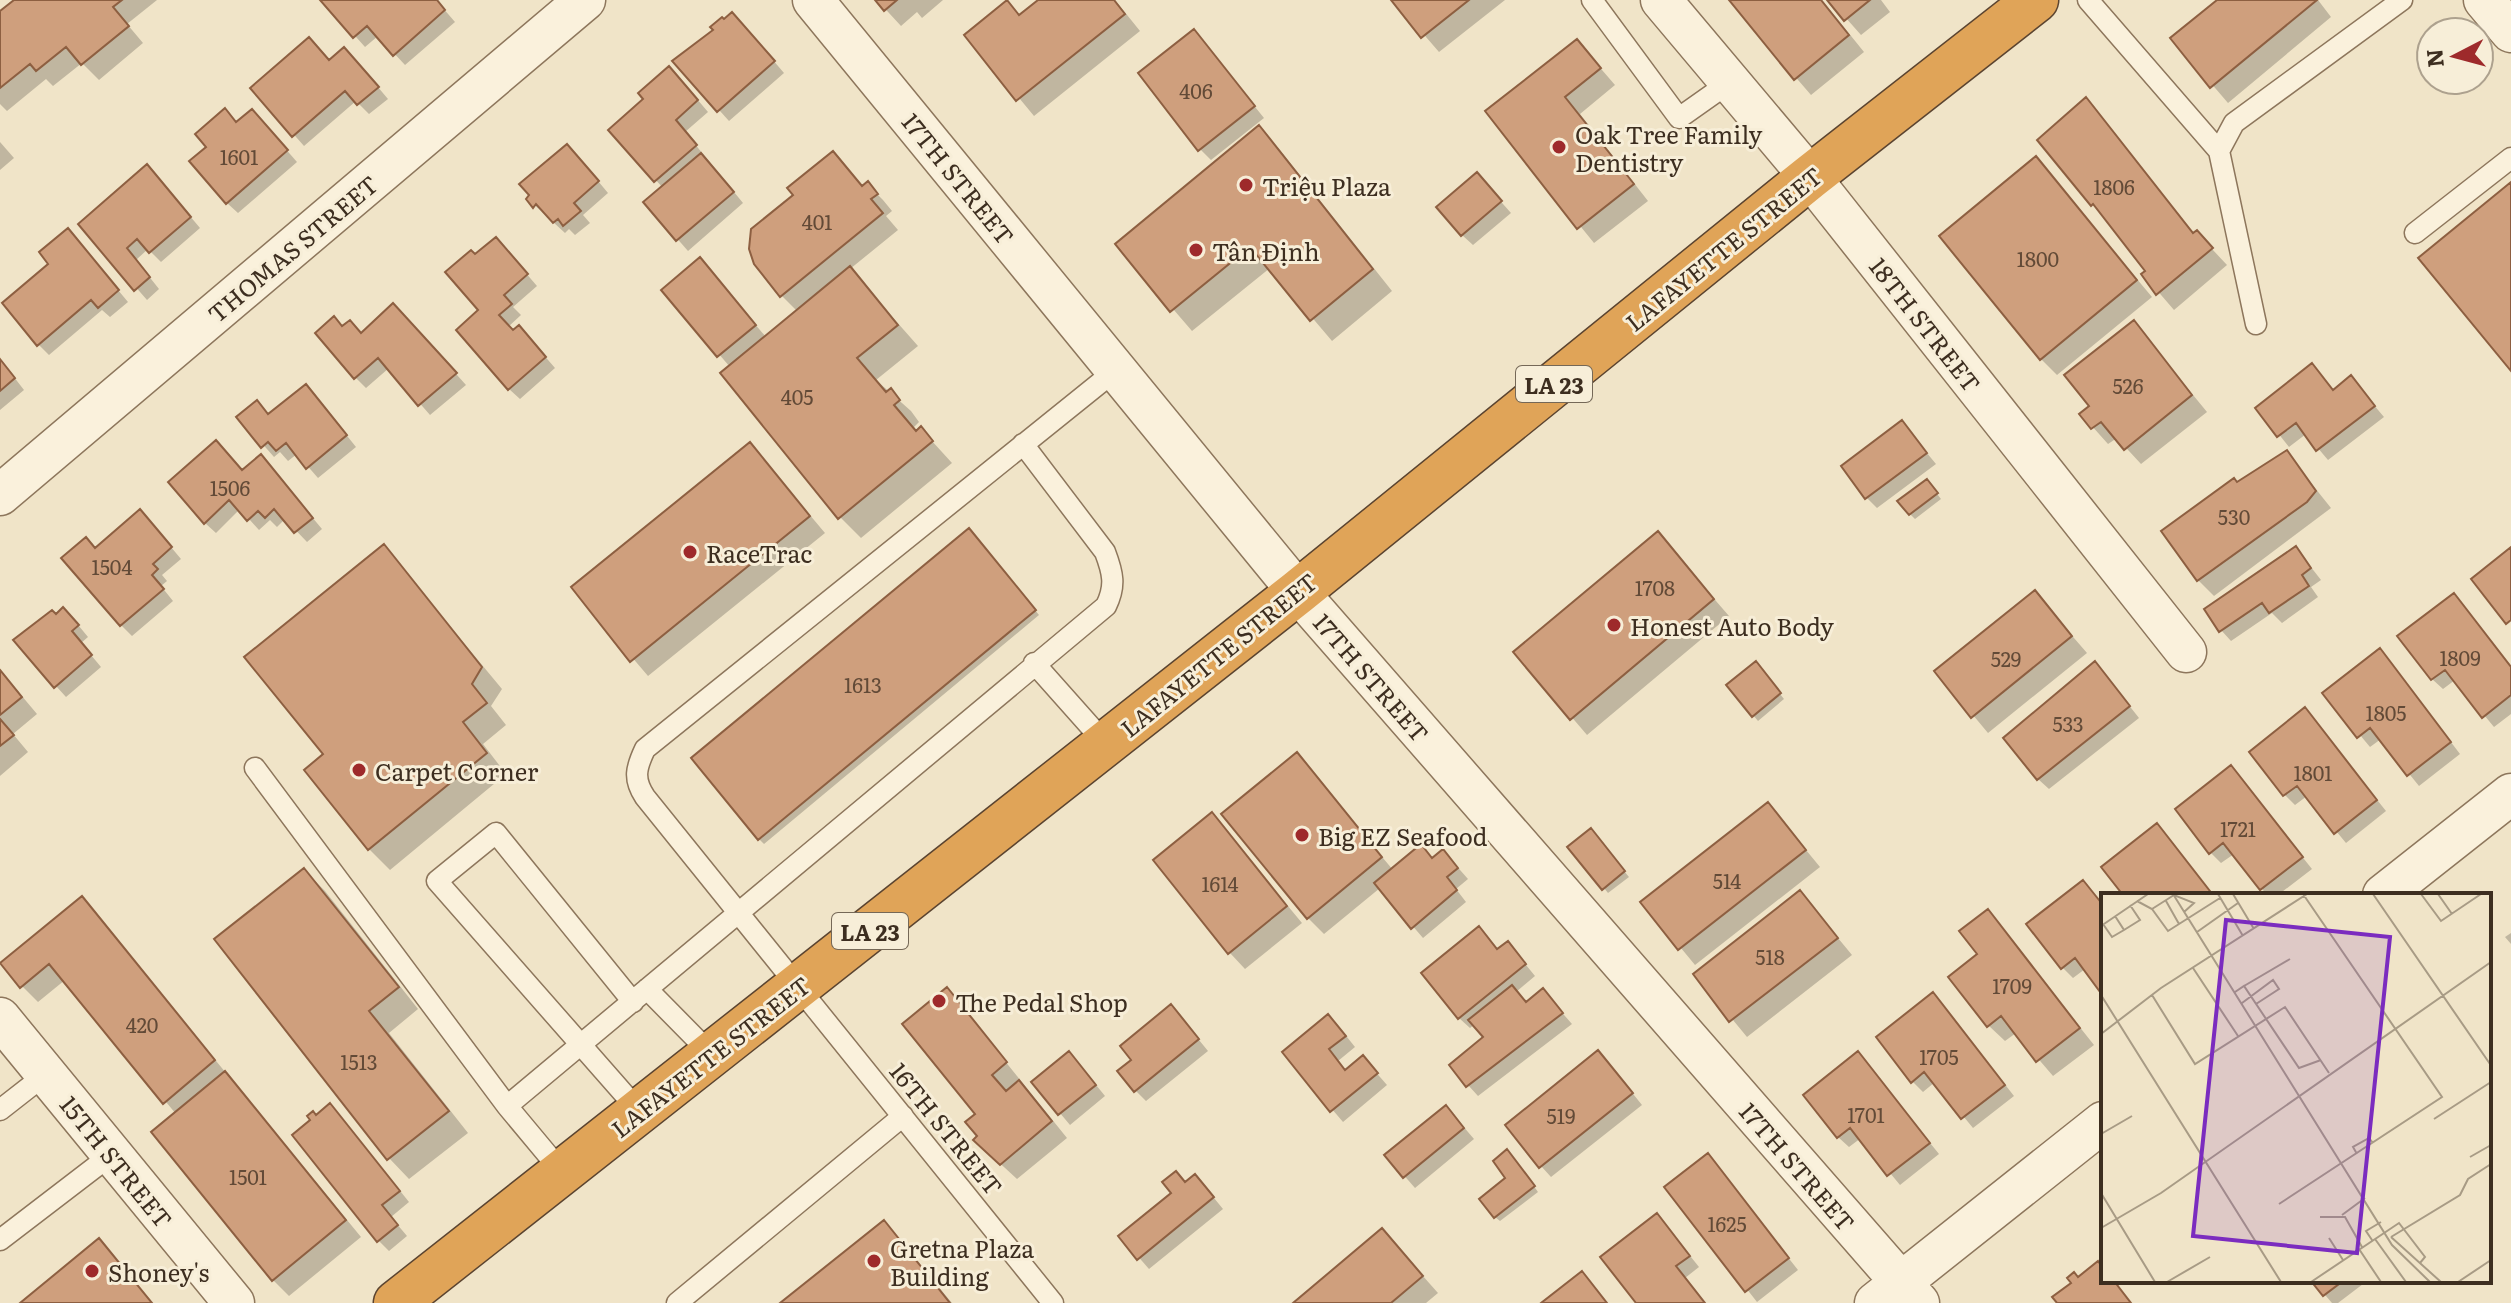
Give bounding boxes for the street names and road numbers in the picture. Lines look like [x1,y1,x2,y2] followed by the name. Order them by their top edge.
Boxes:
[895,105,1023,251] street label: 17TH STREET
[1617,158,1829,338] street label: LAFAYETTE STREET
[199,166,385,330] street label: THOMAS STREET
[1862,249,1990,399] street label: 18TH STREET
[1516,366,1592,402] road number: LA 23
[1112,564,1324,744] street label: LAFAYETTE STREET
[1306,605,1438,749] street label: 17TH STREET
[832,913,908,949] road number: LA 23
[603,967,817,1145] street label: LAFAYETTE STREET
[882,1054,1012,1202] street label: 16TH STREET
[53,1087,181,1235] street label: 15TH STREET
[1732,1094,1864,1238] street label: 17TH STREET

